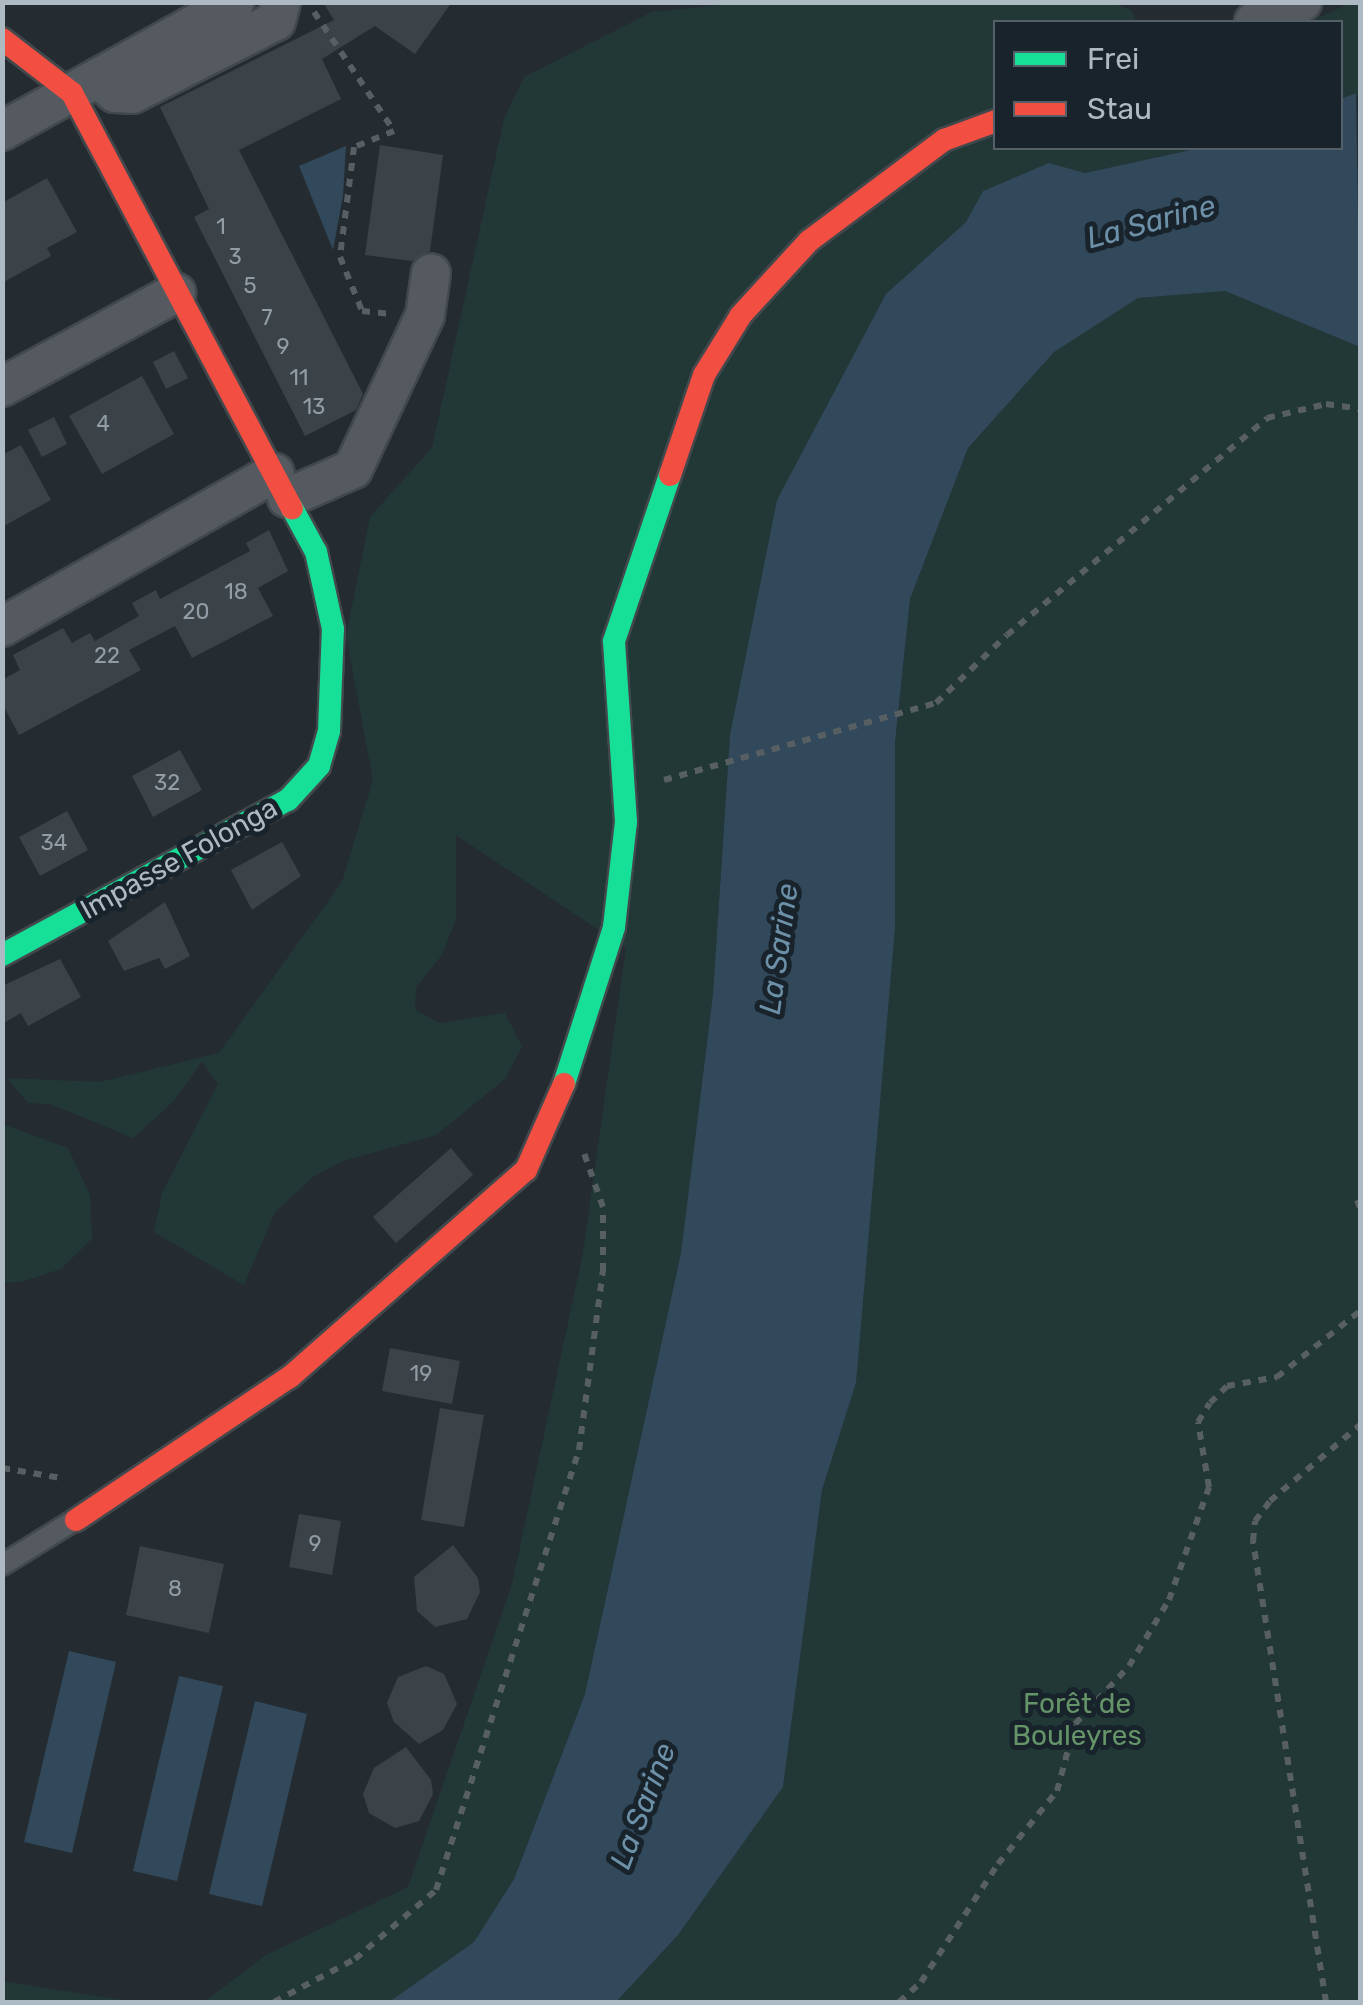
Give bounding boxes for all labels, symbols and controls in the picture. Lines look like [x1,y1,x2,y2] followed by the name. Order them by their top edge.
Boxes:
[993,20,1343,150] legend
[1087,41,1139,77] text: Frei
[1087,91,1152,127] text: Stau
[1083,188,1219,256] water label: La Sarine
[216,214,226,240] house number: 1
[228,244,242,270] house number: 3
[243,273,257,299] house number: 5
[261,305,273,331] house number: 7
[276,334,290,360] house number: 9
[290,365,308,391] house number: 11
[303,394,325,420] house number: 13
[96,411,110,437] house number: 4
[224,579,248,605] house number: 18
[183,599,209,625] house number: 20
[94,643,120,669] house number: 22
[154,770,180,796] house number: 32
[75,791,283,927] street label: Impasse Folonga
[41,830,67,856] house number: 34
[752,881,806,1017] water label: La Sarine
[410,1361,432,1387] house number: 19
[308,1531,322,1557] house number: 9
[168,1576,182,1602] house number: 8
[1012,1687,1142,1753] park label: Forêt de Bouleyres
[603,1738,683,1874] water label: La Sarine

